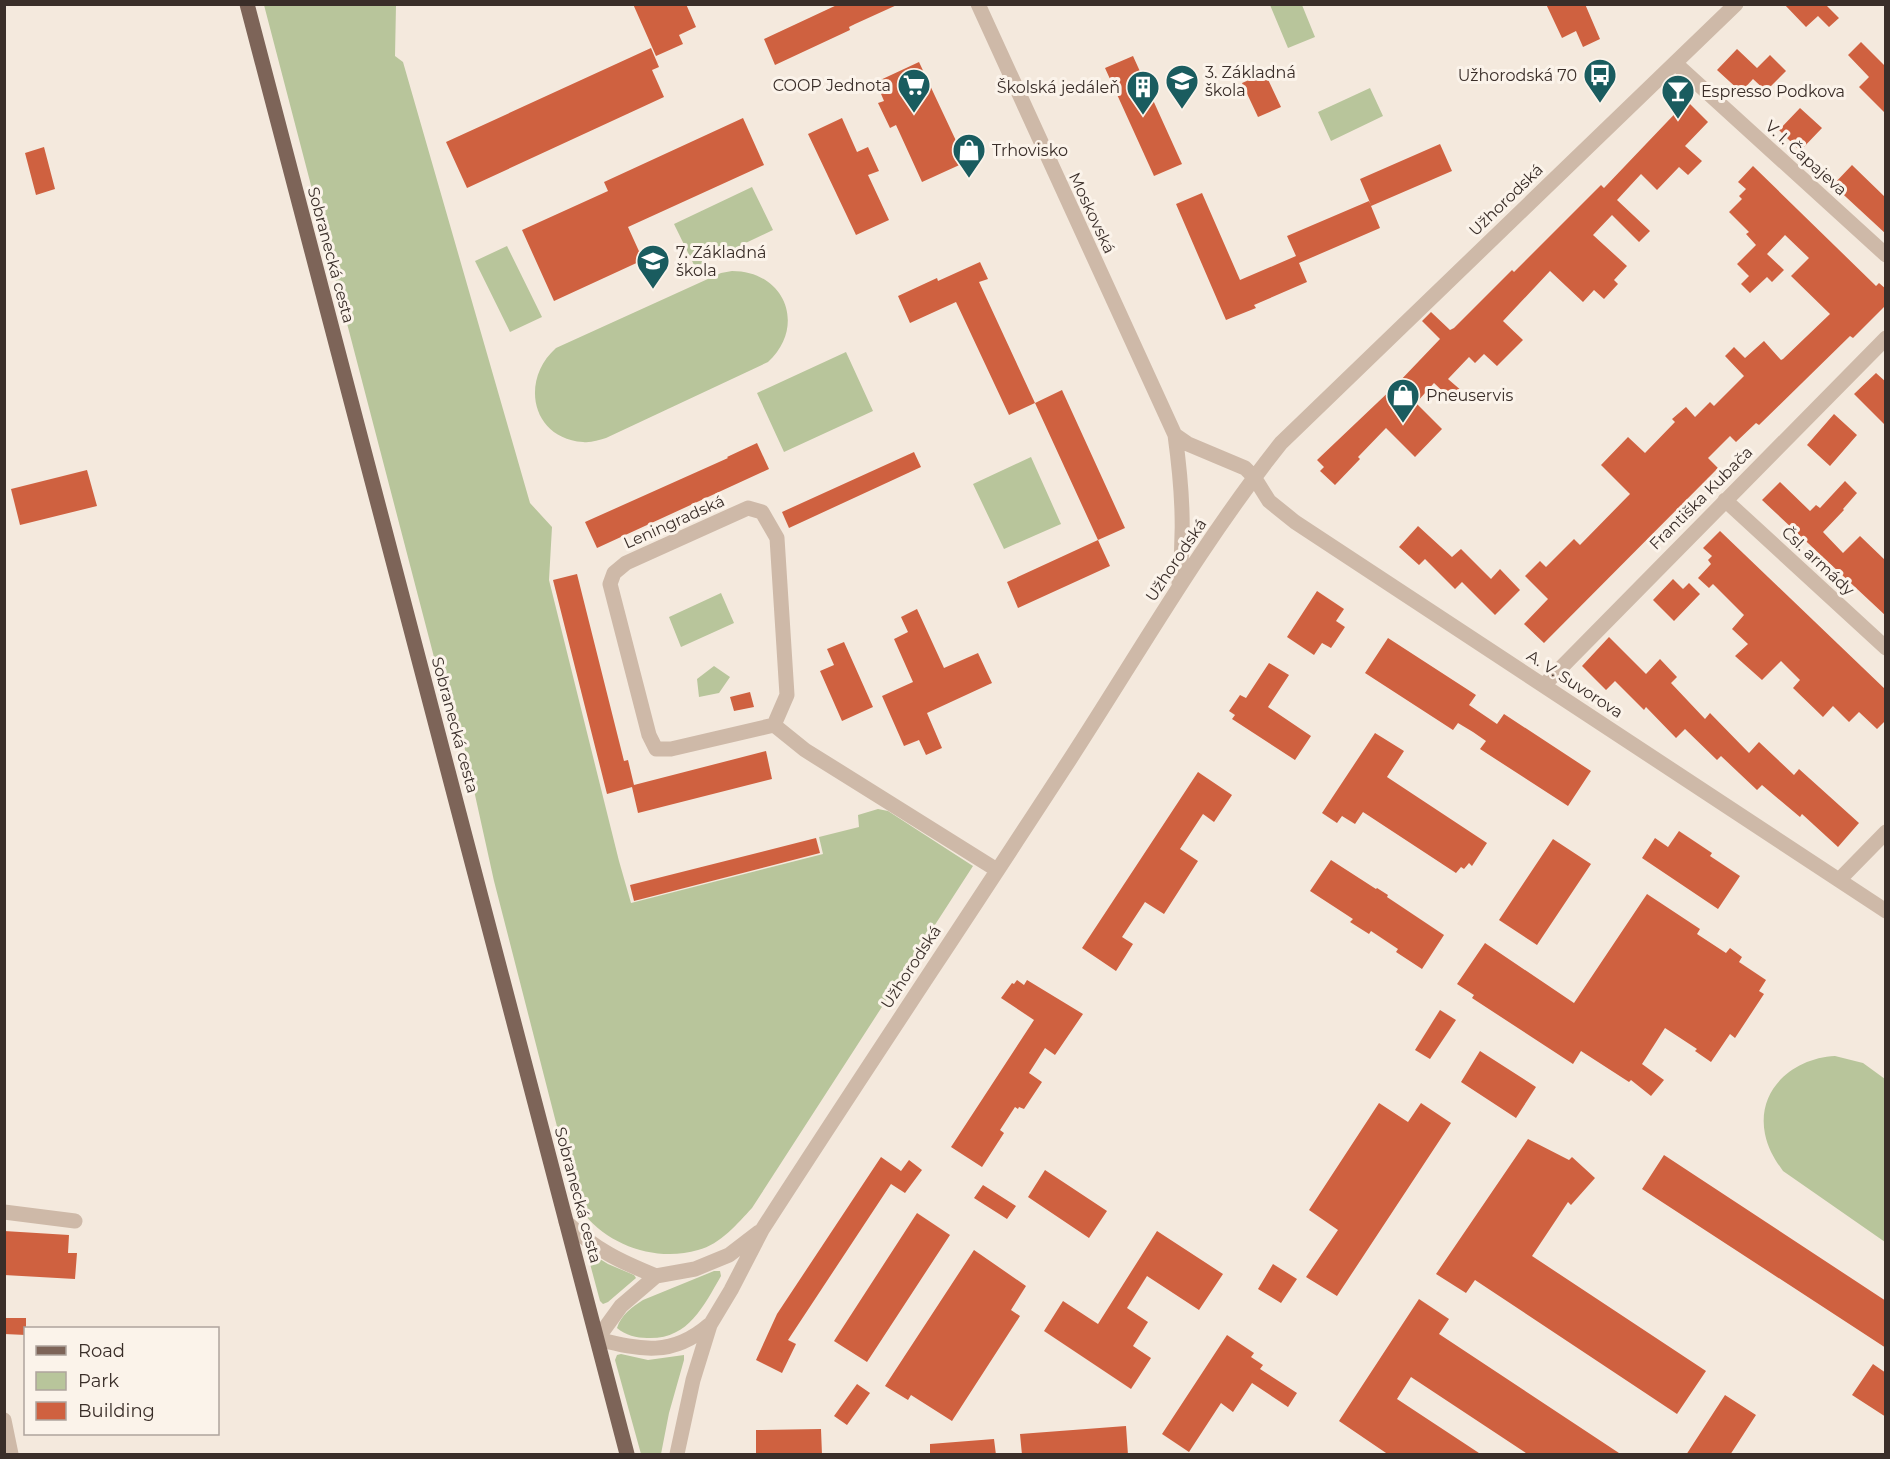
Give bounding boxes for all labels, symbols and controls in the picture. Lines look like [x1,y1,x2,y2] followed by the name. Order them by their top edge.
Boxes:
[1582,57,1618,104] bus stop icon: Užhorodská 70
[1164,63,1200,110] school or university icon: 3. Základná škola
[1205,63,1296,100] place label: 3. Základná škola
[1458,66,1577,85] place label: Užhorodská 70
[896,67,932,114] supermarket icon: COOP Jednota
[1125,69,1161,116] building icon: Školská jedáleň
[1660,73,1696,120] bar icon: Espresso Podkova
[773,76,891,95] place label: COOP Jednota
[997,78,1120,97] place label: Školská jedáleň
[1701,82,1845,101] place label: Espresso Podkova
[1761,116,1851,200] street label: V. I. Čapajeva
[951,132,987,179] shop icon: Trhovisko
[992,141,1068,160] place label: Trhovisko
[1465,160,1547,240] street label: Užhorodská
[1065,169,1119,257] street label: Moskovská
[304,185,358,325] street label: Sobranecká cesta
[635,243,671,290] school or university icon: 7. Základná škola
[676,243,766,280] place label: 7. Základná škola
[1385,377,1421,424] shop icon: Pneuservis
[1426,386,1513,405] place label: Pneuservis
[1645,442,1757,554] street label: Františka Kubača
[621,491,727,553] street label: Leningradská
[1141,515,1211,605] street label: Užhorodská
[1778,523,1858,600] street label: Čsl. armády
[1523,646,1627,722] street label: A. V. Suvorova
[428,655,482,795] street label: Sobranecká cesta
[877,922,945,1012] street label: Užhorodská
[551,1125,605,1265] street label: Sobranecká cesta
[24,1327,219,1435] legend
[78,1340,125,1362] text: Road
[78,1370,119,1392] text: Park
[78,1400,155,1422] text: Building

